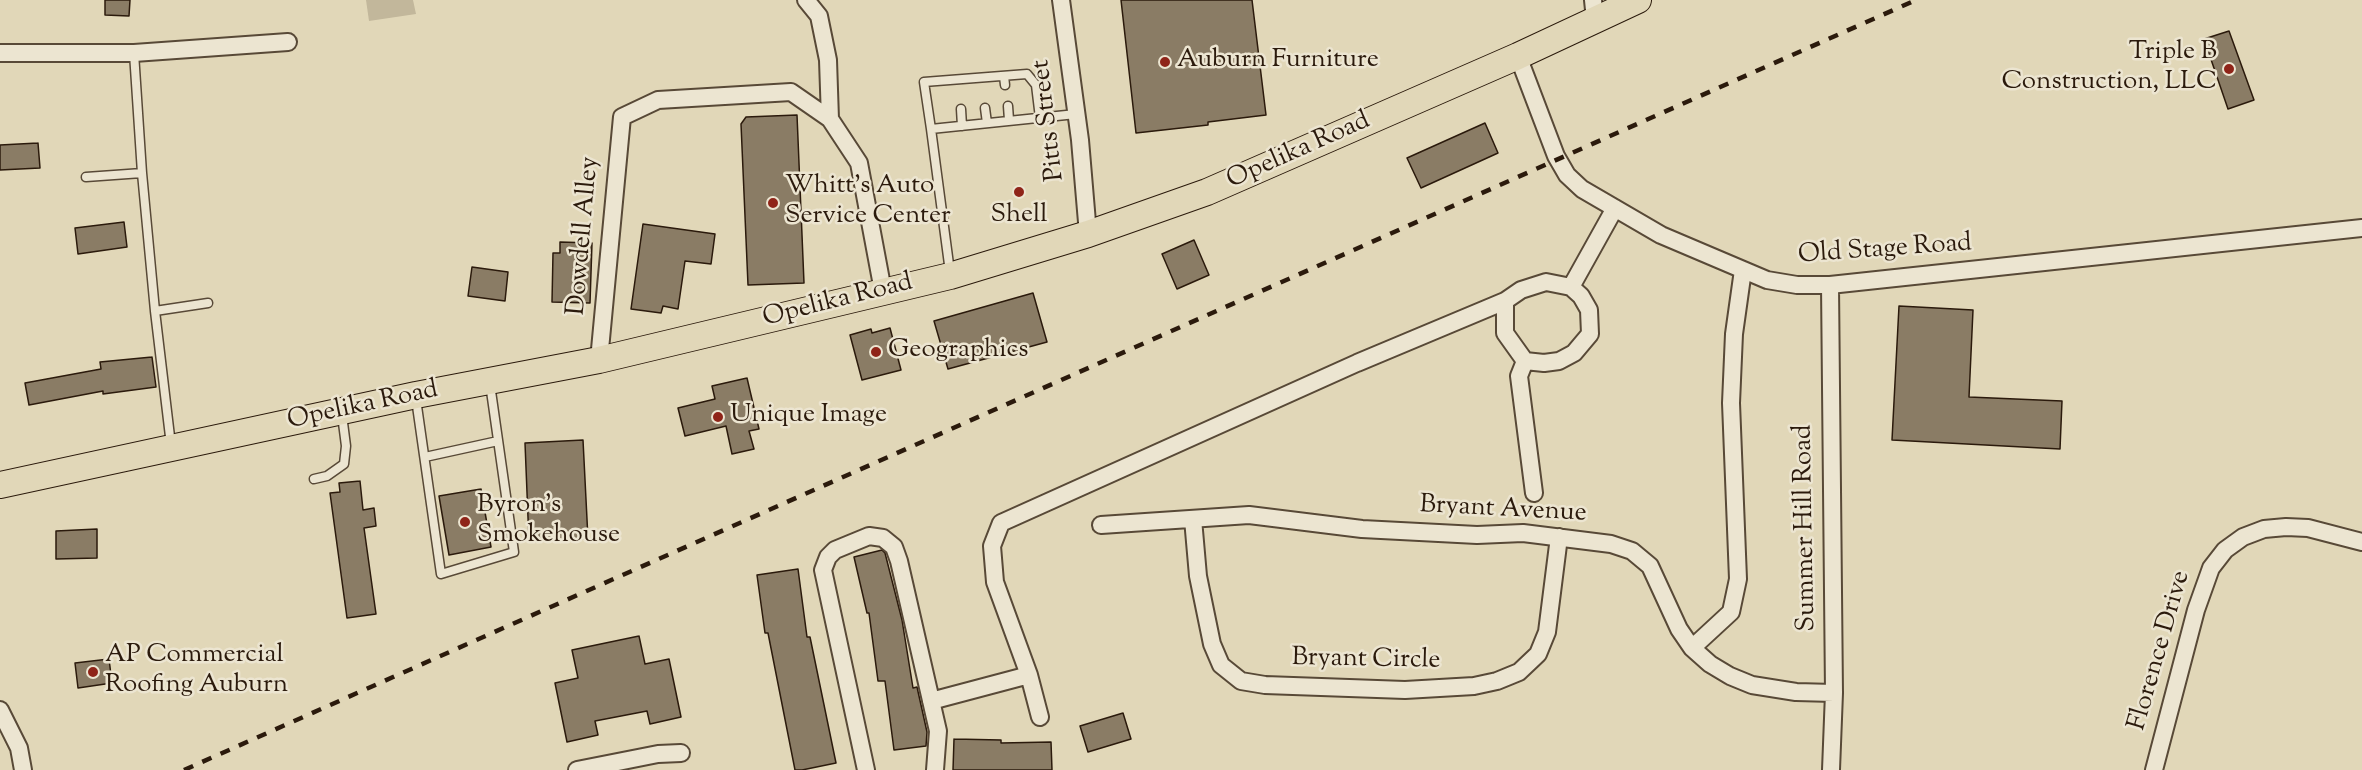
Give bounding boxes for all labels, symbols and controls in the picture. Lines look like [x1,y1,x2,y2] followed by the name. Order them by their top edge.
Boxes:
[2002,38,2217,100] place label: Triple B Construction, LLC
[1177,46,1379,78] place label: Auburn Furniture
[1158,55,1172,69] marker: Auburn Furniture
[1027,57,1073,183] street label: Pitts Street
[2222,62,2236,76] marker: Triple B Construction, LLC
[1223,107,1375,197] street label: Opelika Road
[563,155,607,317] street label: Dowdell Alley
[785,172,951,234] place label: Whitt's Auto Service Center
[1012,185,1026,199] marker: Shell
[766,196,780,210] marker: Whitt's Auto Service Center
[991,201,1047,233] place label: Shell
[1797,229,1973,273] street label: Old Stage Road
[760,268,916,336] street label: Opelika Road
[888,336,1029,368] place label: Geographics
[869,345,883,359] marker: Geographics
[285,376,441,438] street label: Opelika Road
[730,401,887,433] place label: Unique Image
[711,410,725,424] marker: Unique Image
[1790,424,1824,632] street label: Summer Hill Road
[477,491,620,552] place label: Byron's Smokehouse
[1419,491,1587,531] street label: Bryant Avenue
[458,515,472,529] marker: Byron's Smokehouse
[2123,568,2199,734] street label: Florence Drive
[105,641,288,702] place label: AP Commercial Roofing Auburn
[1291,644,1441,678] street label: Bryant Circle
[86,665,100,679] marker: AP Commercial Roofing Auburn

